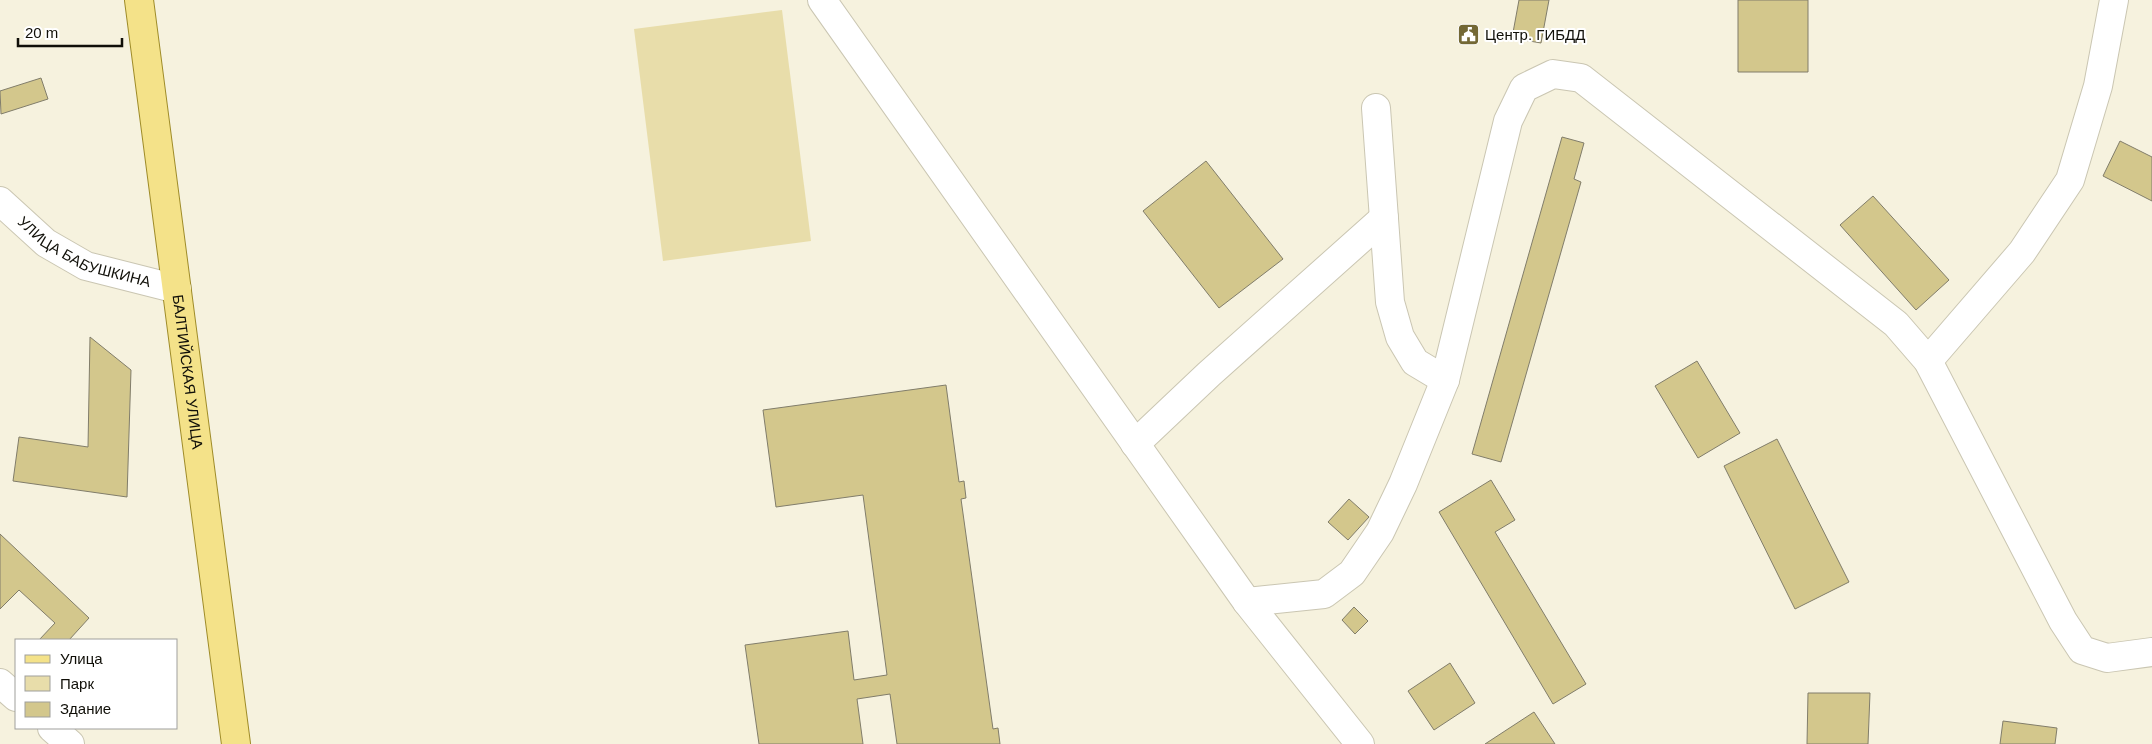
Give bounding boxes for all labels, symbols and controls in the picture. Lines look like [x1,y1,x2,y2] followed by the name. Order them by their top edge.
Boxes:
[18,15,121,47] scale bar
[1457,23,1481,47] public building icon: Центр. ГИБДД
[25,24,58,41] text: 20 m
[1485,26,1585,43] place label: Центр. ГИБДД
[15,213,153,290] street label: УЛИЦА БАБУШКИНА
[169,293,206,450] street label: БАЛТИЙСКАЯ УЛИЦА
[15,639,178,729] legend
[60,650,103,667] text: Улица
[60,675,94,692] text: Парк
[60,700,111,717] text: Здание

